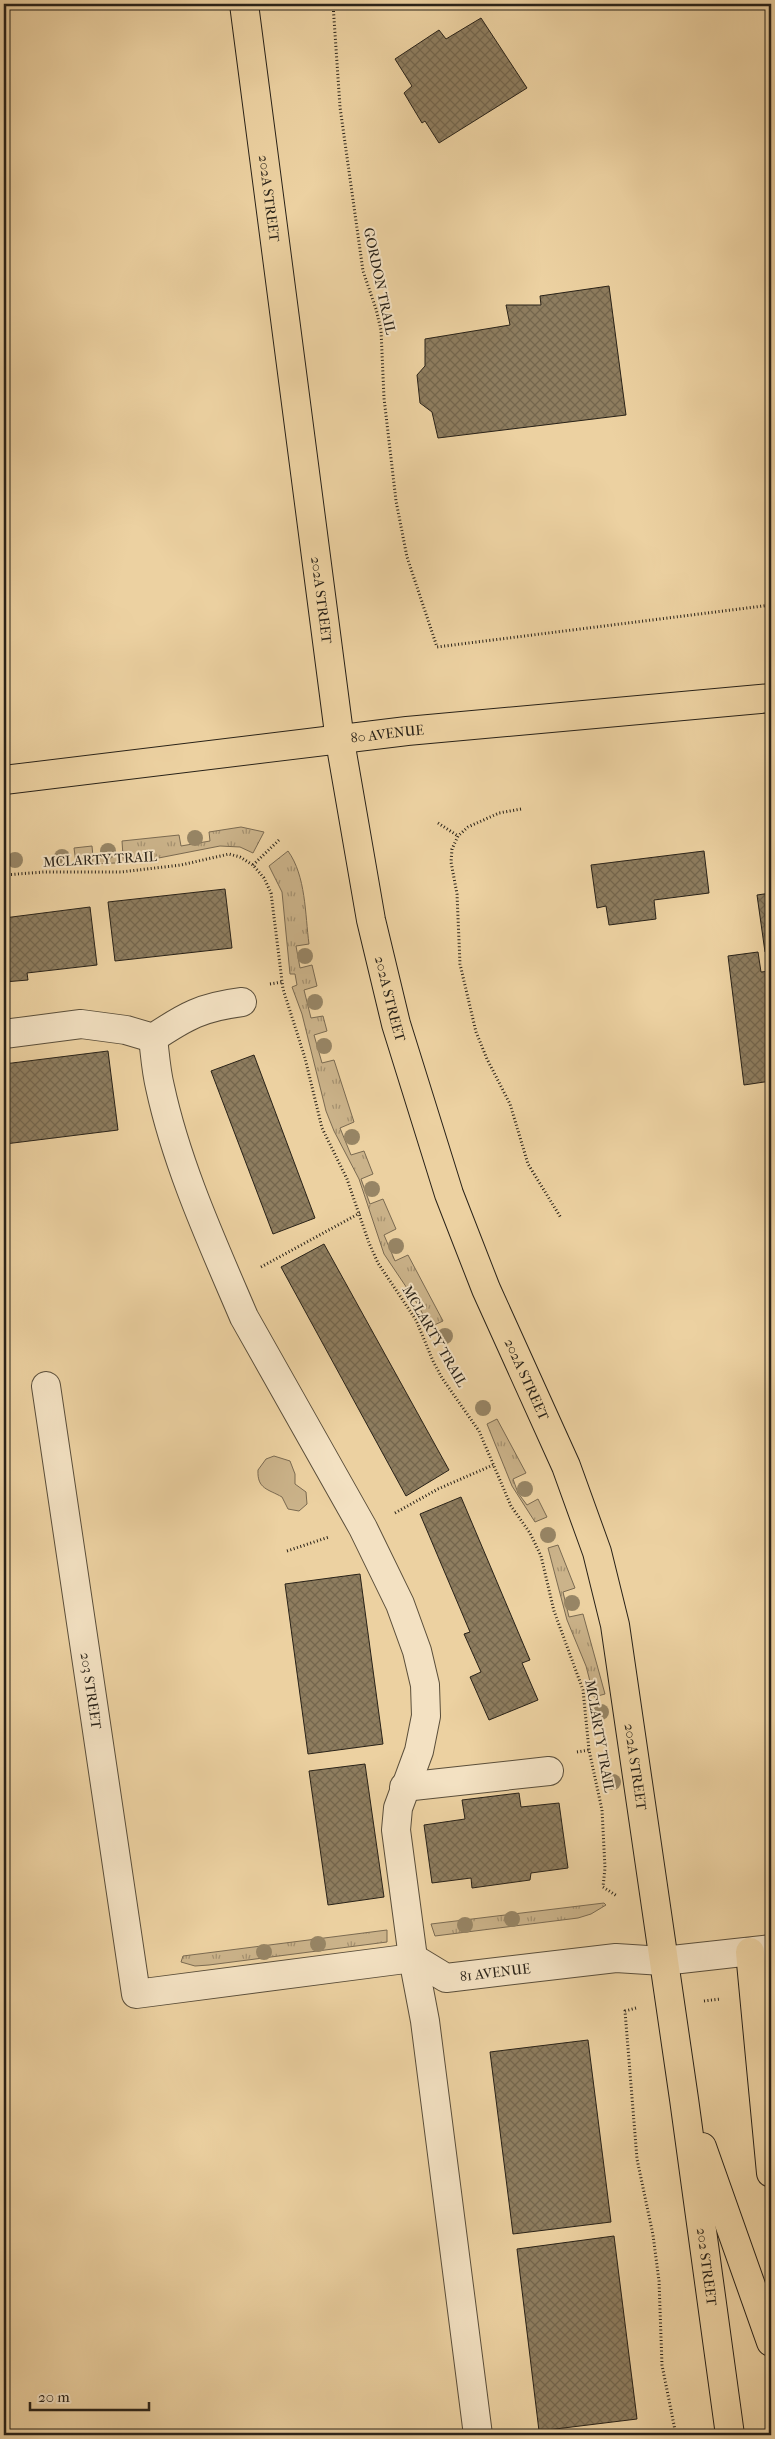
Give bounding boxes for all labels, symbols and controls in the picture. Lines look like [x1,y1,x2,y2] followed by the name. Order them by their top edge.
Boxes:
[255,154,283,244] street label: 202A STREET
[360,226,399,337] street label: GORDON TRAIL
[307,555,335,645] street label: 202A STREET
[350,721,425,747] street label: 80 AVENUE
[43,848,158,871] street label: MCLARTY TRAIL
[371,954,409,1044] street label: 202A STREET
[399,1283,471,1390] street label: MCLARTY TRAIL
[501,1336,552,1423] street label: 202A STREET
[77,1651,105,1731] street label: 203 STREET
[581,1678,618,1794] street label: MCLARTY TRAIL
[620,1722,650,1812] street label: 202A STREET
[459,1960,532,1985] street label: 81 AVENUE
[693,2227,720,2307] street label: 202 STREET
[30,2379,149,2411] scale bar
[38,2388,70,2406] text: 20 m

